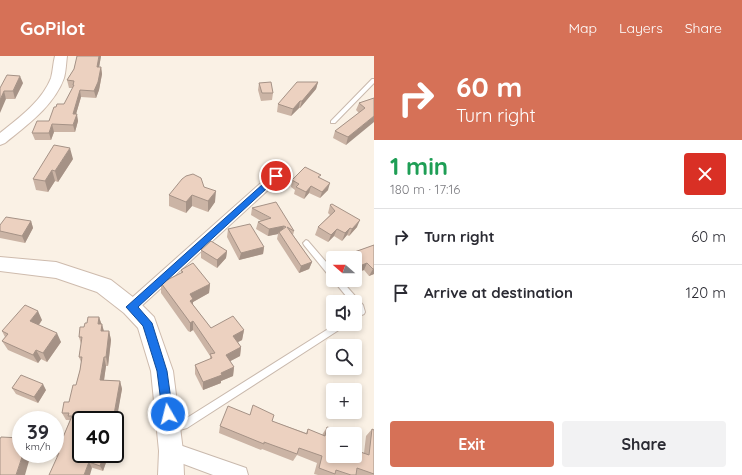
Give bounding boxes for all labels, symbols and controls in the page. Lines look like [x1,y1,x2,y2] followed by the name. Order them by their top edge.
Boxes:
[20,16,86,40] text: GoPilot
[568,19,597,37] text: Map
[619,19,663,37] text: Layers
[685,19,722,37] text: Share
[456,69,522,104] text: 60 m
[390,72,442,124] icon: right
[456,104,536,127] text: Turn right
[390,151,448,181] text: 1 min
[684,153,726,195] button: close
[259,159,293,193] pin
[265,165,287,187] icon: arrive
[390,181,460,197] text: 180 m · 17:16
[390,226,412,248] icon: right
[424,227,495,246] text: Turn right
[691,227,726,246] text: 60 m
[326,251,362,287] north arrow
[326,251,362,463] map controls
[390,282,412,304] icon: arrive
[424,283,573,302] text: Arrive at destination
[685,283,726,302] text: 120 m
[326,295,362,331] button: sound
[326,339,362,375] button: search
[326,383,362,419] button: +
[147,393,189,435] position arrow
[72,411,124,463] speed limit sign: 40
[27,419,49,444] text: 39
[390,421,554,467] button: Exit
[562,421,726,467] button: Share
[326,427,362,463] button: −
[25,440,51,453] text: km/h

